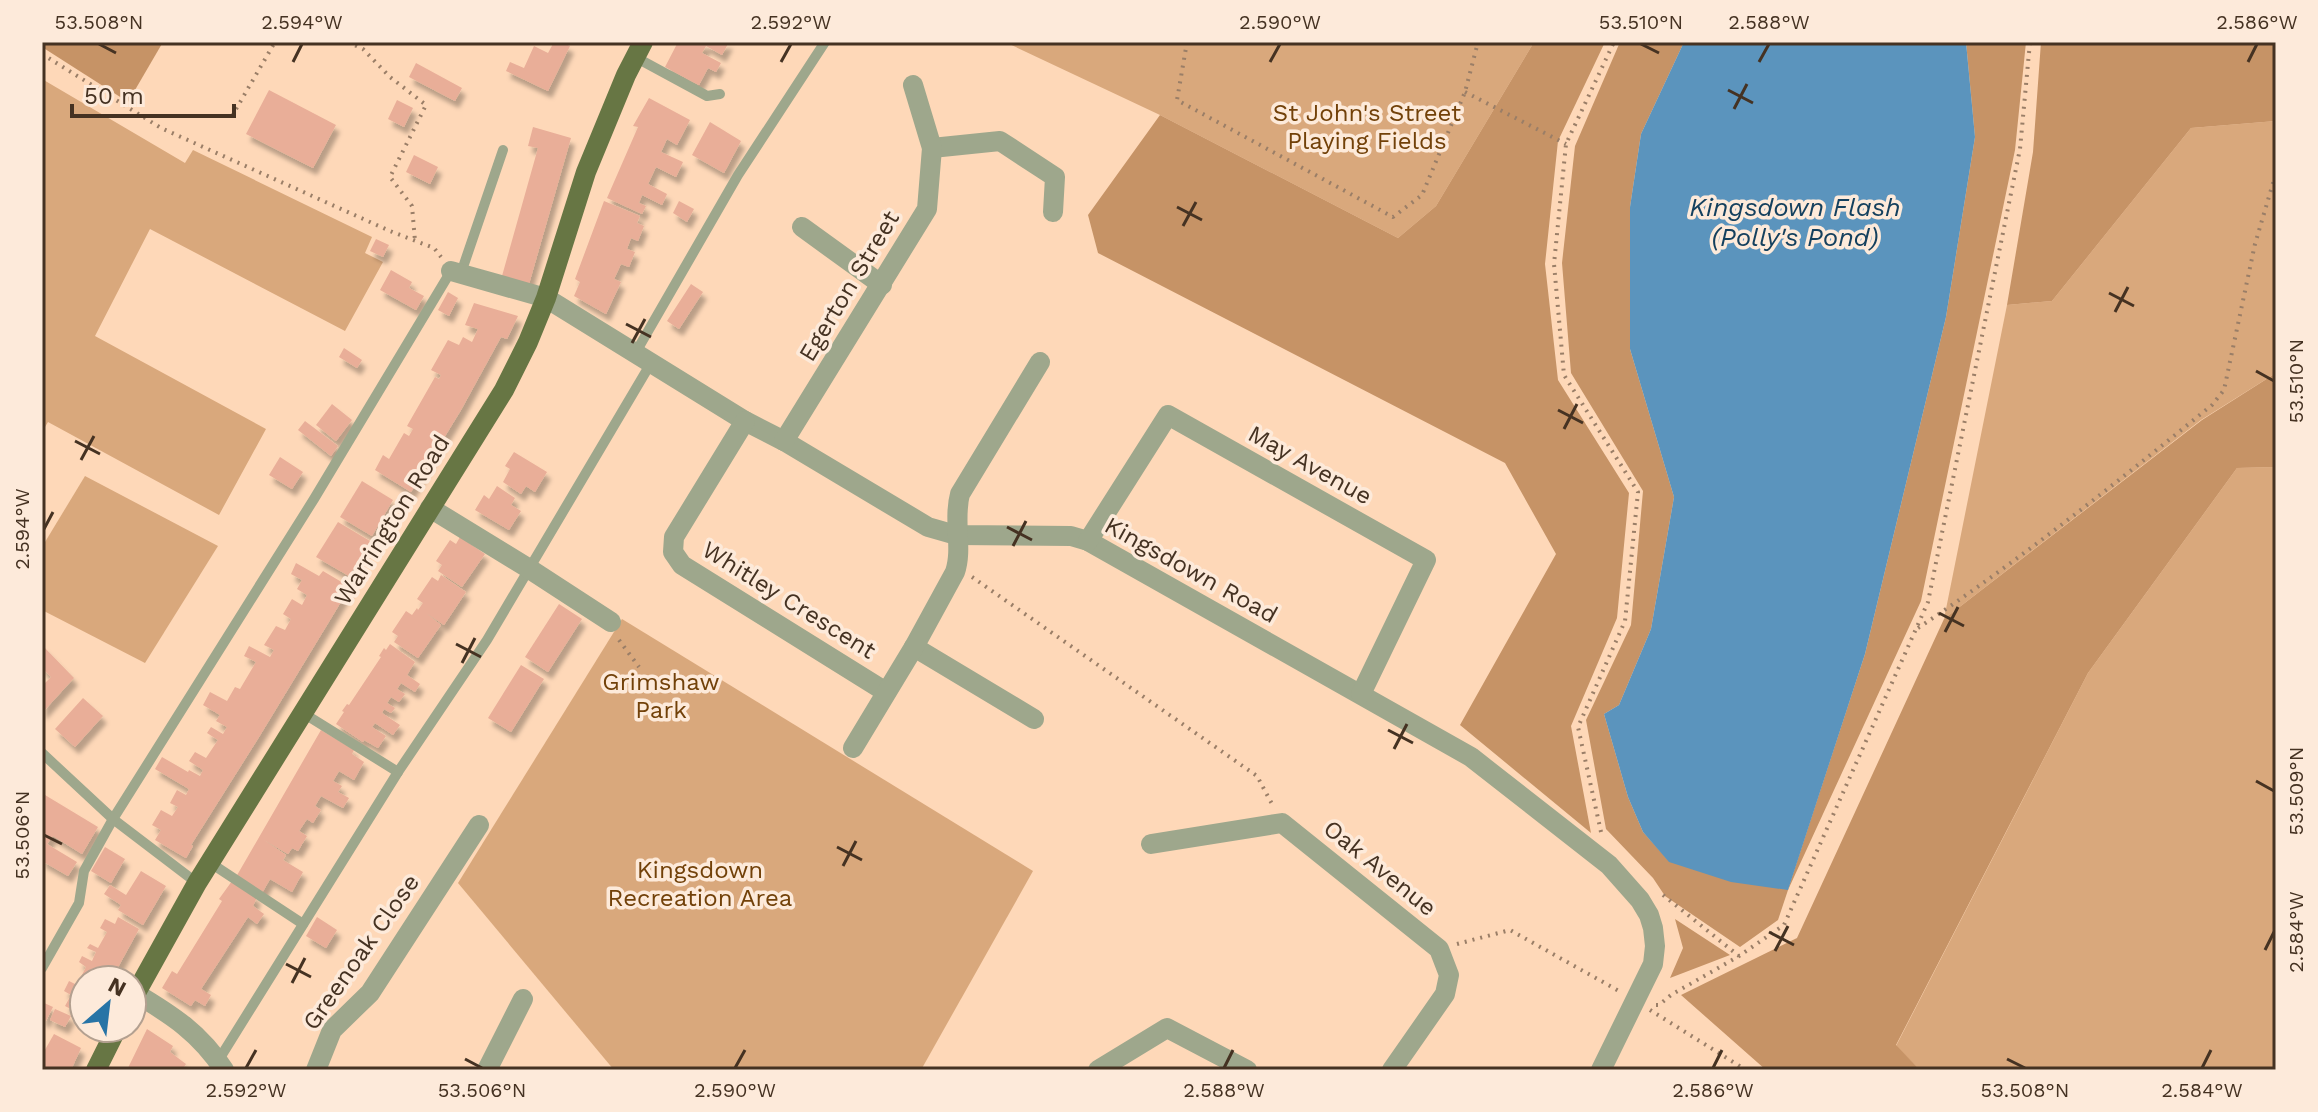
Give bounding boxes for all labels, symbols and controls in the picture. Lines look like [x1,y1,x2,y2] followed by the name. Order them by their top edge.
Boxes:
[55,10,143,34] text: 53.508°N
[261,10,343,34] text: 2.594°W
[750,10,832,34] text: 2.592°W
[1239,10,1321,34] text: 2.590°W
[1599,10,1683,34] text: 53.510°N
[1728,10,1810,34] text: 2.588°W
[2216,10,2298,34] text: 2.586°W
[72,68,234,118] scale bar
[84,82,144,110] text: 50 m
[1273,99,1461,155] park label: St John's Street Playing Fields
[1689,192,1901,252] water label: Kingsdown Flash (Polly's Pond)
[793,206,905,366] street label: Egerton Street
[2284,339,2308,423] text: 53.510°N
[1243,420,1377,510] street label: May Avenue
[328,430,456,610] street label: Warrington Road
[10,488,34,570] text: 2.594°W
[1100,511,1282,629] street label: Kingsdown Road
[697,535,881,665] street label: Whitley Crescent
[602,668,720,724] park label: Grimshaw Park
[2284,747,2308,835] text: 53.509°N
[10,791,34,879] text: 53.506°N
[1318,814,1442,922] street label: Oak Avenue
[608,856,792,912] park label: Kingsdown Recreation Area
[297,869,425,1035] street label: Greenoak Close
[2284,891,2308,973] text: 2.584°W
[68,964,148,1044] north arrow
[104,972,130,1002] text: N
[205,1078,287,1102] text: 2.592°W
[438,1078,526,1102] text: 53.506°N
[694,1078,776,1102] text: 2.590°W
[1183,1078,1265,1102] text: 2.588°W
[1672,1078,1754,1102] text: 2.586°W
[1981,1078,2069,1102] text: 53.508°N
[2161,1078,2243,1102] text: 2.584°W

